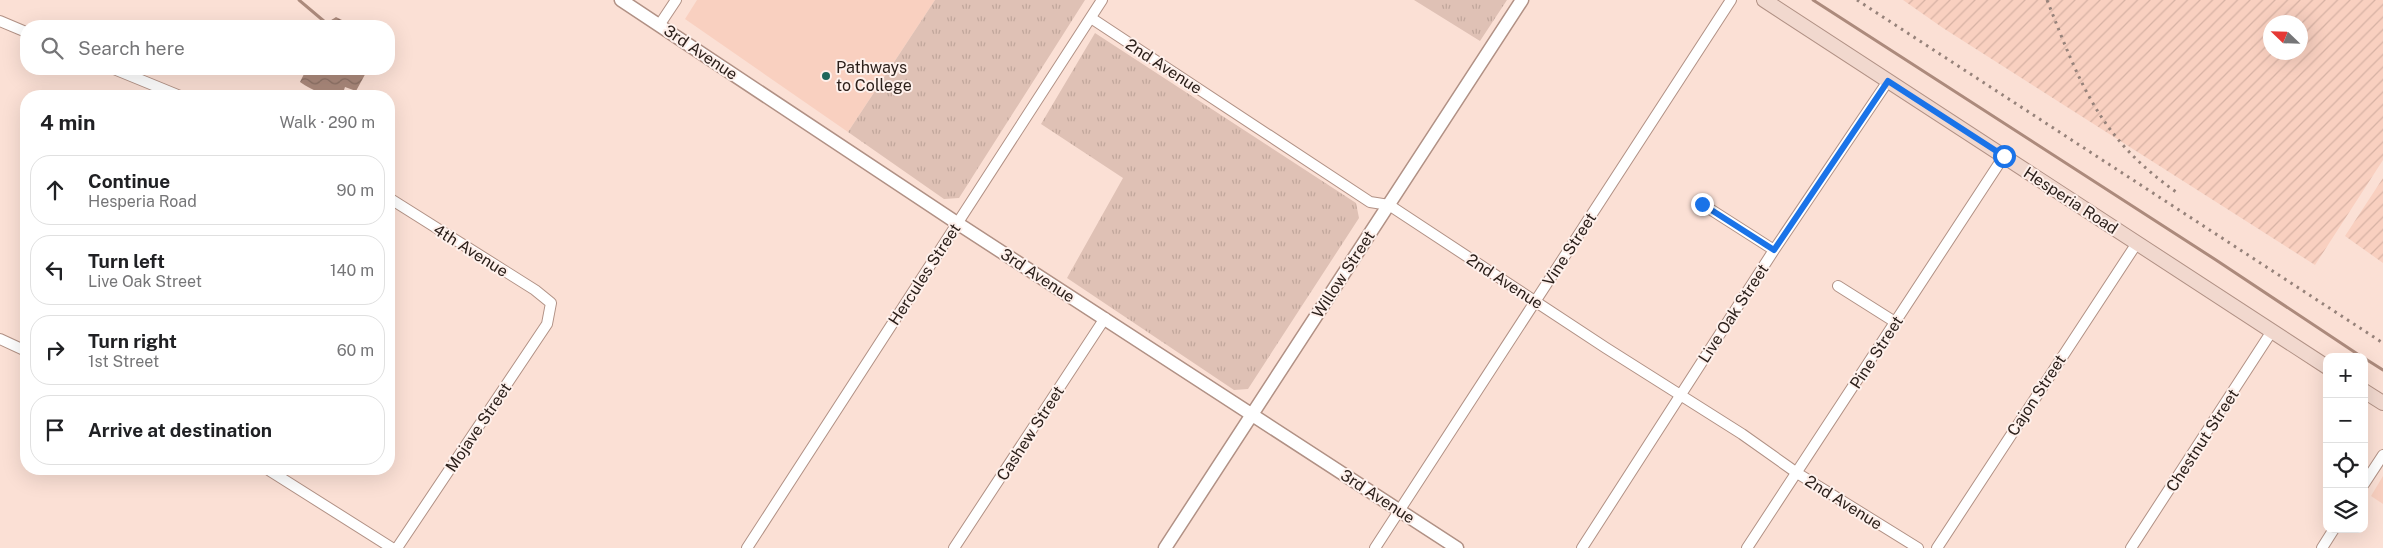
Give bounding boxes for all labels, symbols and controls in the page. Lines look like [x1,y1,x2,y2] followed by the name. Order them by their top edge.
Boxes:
[2263,15,2308,60] north arrow
[20,20,395,75] search box
[660,21,741,84] street label: 3rd Avenue
[38,34,66,62] icon: search
[1122,35,1205,98] street label: 2nd Avenue
[78,37,185,59] text: Search here
[836,58,912,95] place label: Pathways to College
[820,70,832,82] marker: Pathways to College
[40,110,95,135] text: 4 min
[280,113,375,132] text: Walk · 290 m
[1993,145,2016,168] route start
[2020,163,2121,238] street label: Hesperia Road
[88,170,170,192] text: Continue
[41,176,69,204] icon: ahead
[337,181,374,200] text: 90 m
[88,192,197,211] text: Hesperia Road
[1691,193,1714,216] route end
[1539,209,1600,290] street label: Vine Street
[430,220,512,281] street label: 4th Avenue
[884,220,964,329] street label: Hercules Street
[1308,227,1379,322] street label: Willow Street
[997,244,1078,306] street label: 3rd Avenue
[88,250,165,272] text: Turn left
[1463,250,1546,313] street label: 2nd Avenue
[41,256,69,284] icon: left
[1694,260,1772,366] street label: Live Oak Street
[330,261,374,280] text: 140 m
[88,272,202,291] text: Live Oak Street
[1846,312,1907,392] street label: Pine Street
[88,330,177,352] text: Turn right
[41,336,69,364] icon: right
[337,341,374,360] text: 60 m
[2003,351,2070,439] street label: Cajon Street
[88,352,159,371] text: 1st Street
[2323,353,2368,533] map controls
[2323,353,2368,398] button: +
[442,379,515,475] street label: Mojave Street
[993,382,1068,484] street label: Cashew Street
[2162,385,2243,495] street label: Chestnut Street
[2323,398,2368,443] button: −
[41,416,69,444] icon: arrive
[88,419,272,441] text: Arrive at destination
[2323,443,2368,488] button: locate
[1337,465,1418,527] street label: 3rd Avenue
[1802,471,1886,534] street label: 2nd Avenue
[2323,488,2368,533] button: layers

